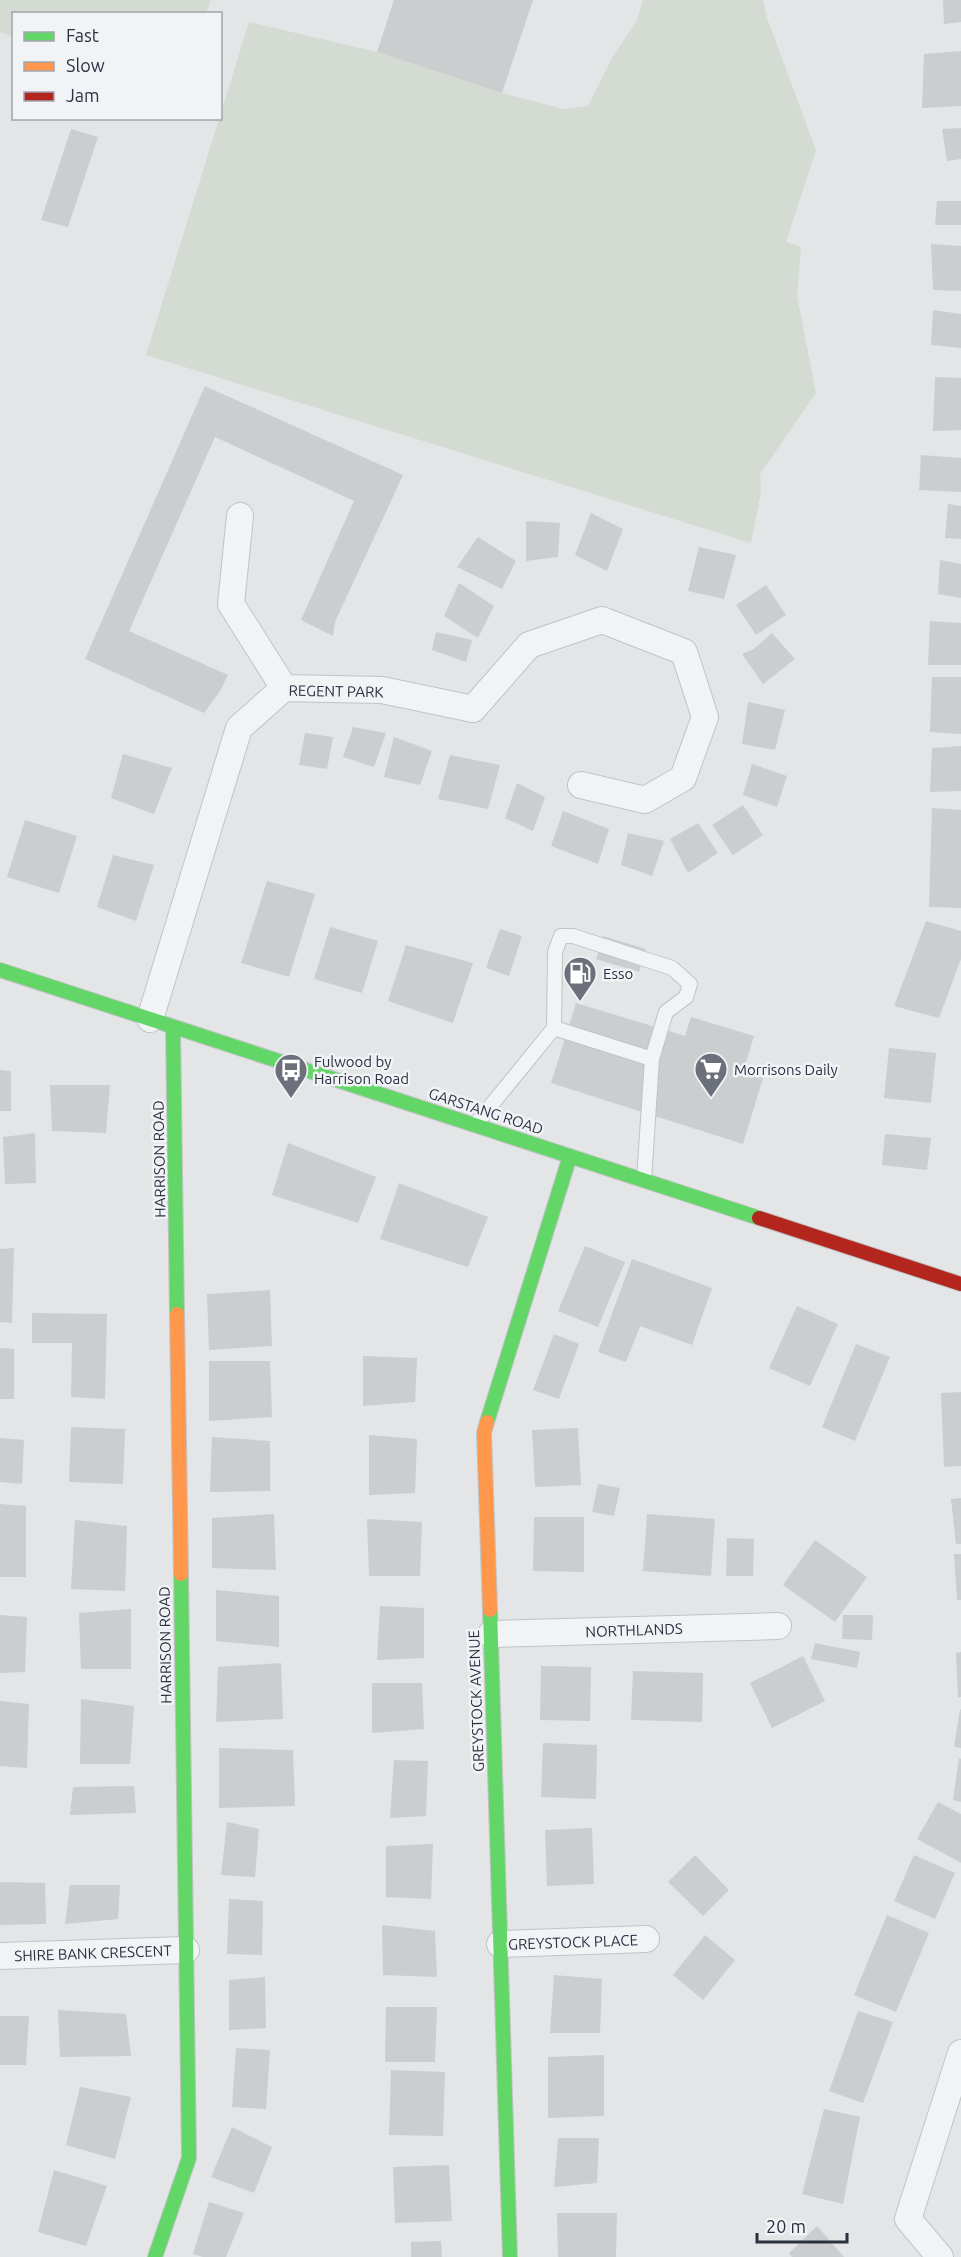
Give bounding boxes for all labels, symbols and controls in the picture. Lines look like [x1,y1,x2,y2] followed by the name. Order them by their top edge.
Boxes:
[12,12,222,120] legend
[66,25,99,45] text: Fast
[66,55,105,75] text: Slow
[66,85,100,105] text: Jam
[288,682,384,700] street label: REGENT PARK
[562,955,598,1002] fuel station icon: Esso
[603,965,633,982] place label: Esso
[693,1051,729,1098] supermarket icon: Morrisons Daily
[273,1052,309,1099] bus stop icon: Fulwood by Harrison Road
[314,1053,409,1087] place label: Fulwood by Harrison Road
[734,1061,838,1078] place label: Morrisons Daily
[427,1084,545,1138] street label: GARSTANG ROAD
[149,1100,169,1218] street label: HARRISON ROAD
[155,1586,175,1704] street label: HARRISON ROAD
[585,1620,683,1640] street label: NORTHLANDS
[465,1630,487,1772] street label: GREYSTOCK AVENUE
[508,1931,638,1953] street label: GREYSTOCK PLACE
[14,1942,173,1964] street label: SHIRE BANK CRESCENT
[757,2206,847,2244] scale bar
[766,2216,806,2236] text: 20 m

